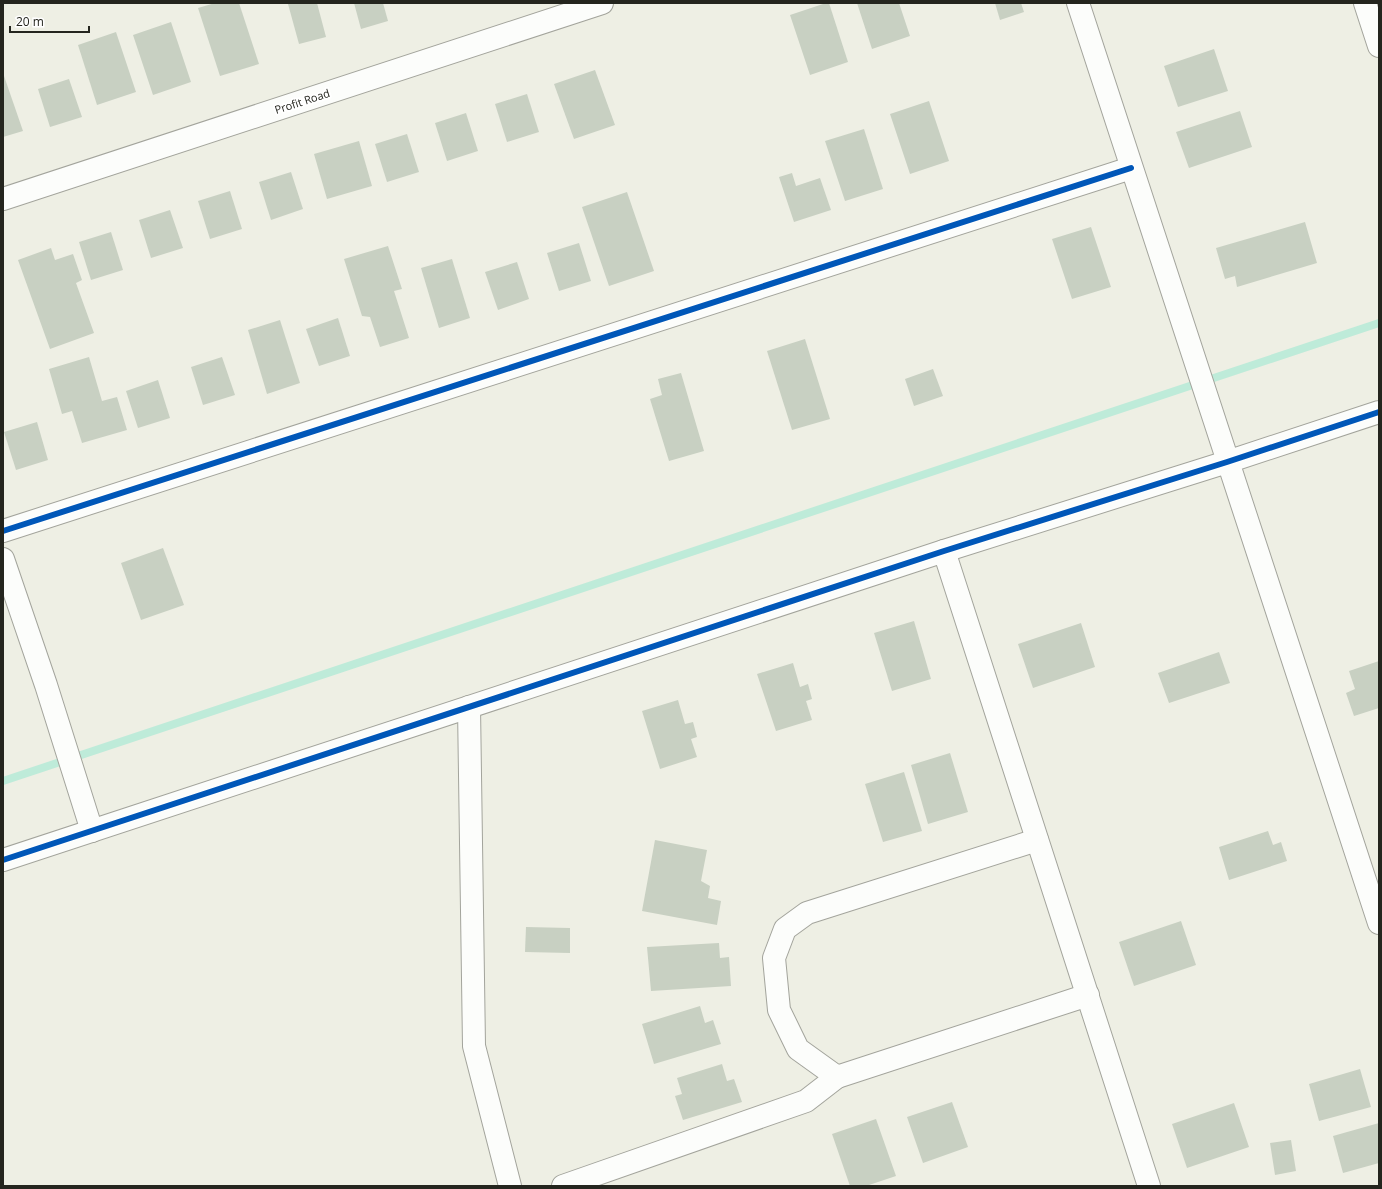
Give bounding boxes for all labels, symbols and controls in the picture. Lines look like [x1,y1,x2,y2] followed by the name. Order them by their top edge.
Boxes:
[10,8,89,34] scale bar
[16,13,44,30] text: 20 m
[272,85,332,117] street label: Profit Road

